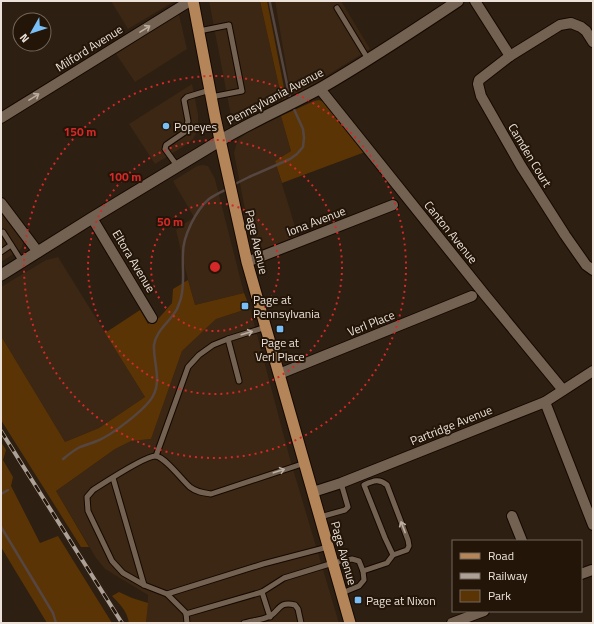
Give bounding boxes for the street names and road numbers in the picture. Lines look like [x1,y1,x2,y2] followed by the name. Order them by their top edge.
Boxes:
[52,20,126,76] street label: Milford Avenue
[223,62,327,130] street label: Pennsylvania Avenue
[503,119,557,191] street label: Camden Court
[420,196,482,268] street label: Canton Avenue
[284,201,348,241] street label: Iona Avenue
[240,208,274,276] street label: Page Avenue
[108,226,160,296] street label: Eltora Avenue
[345,305,397,341] street label: Verl Place
[407,400,495,450] street label: Partridge Avenue
[326,519,362,587] street label: Page Avenue

